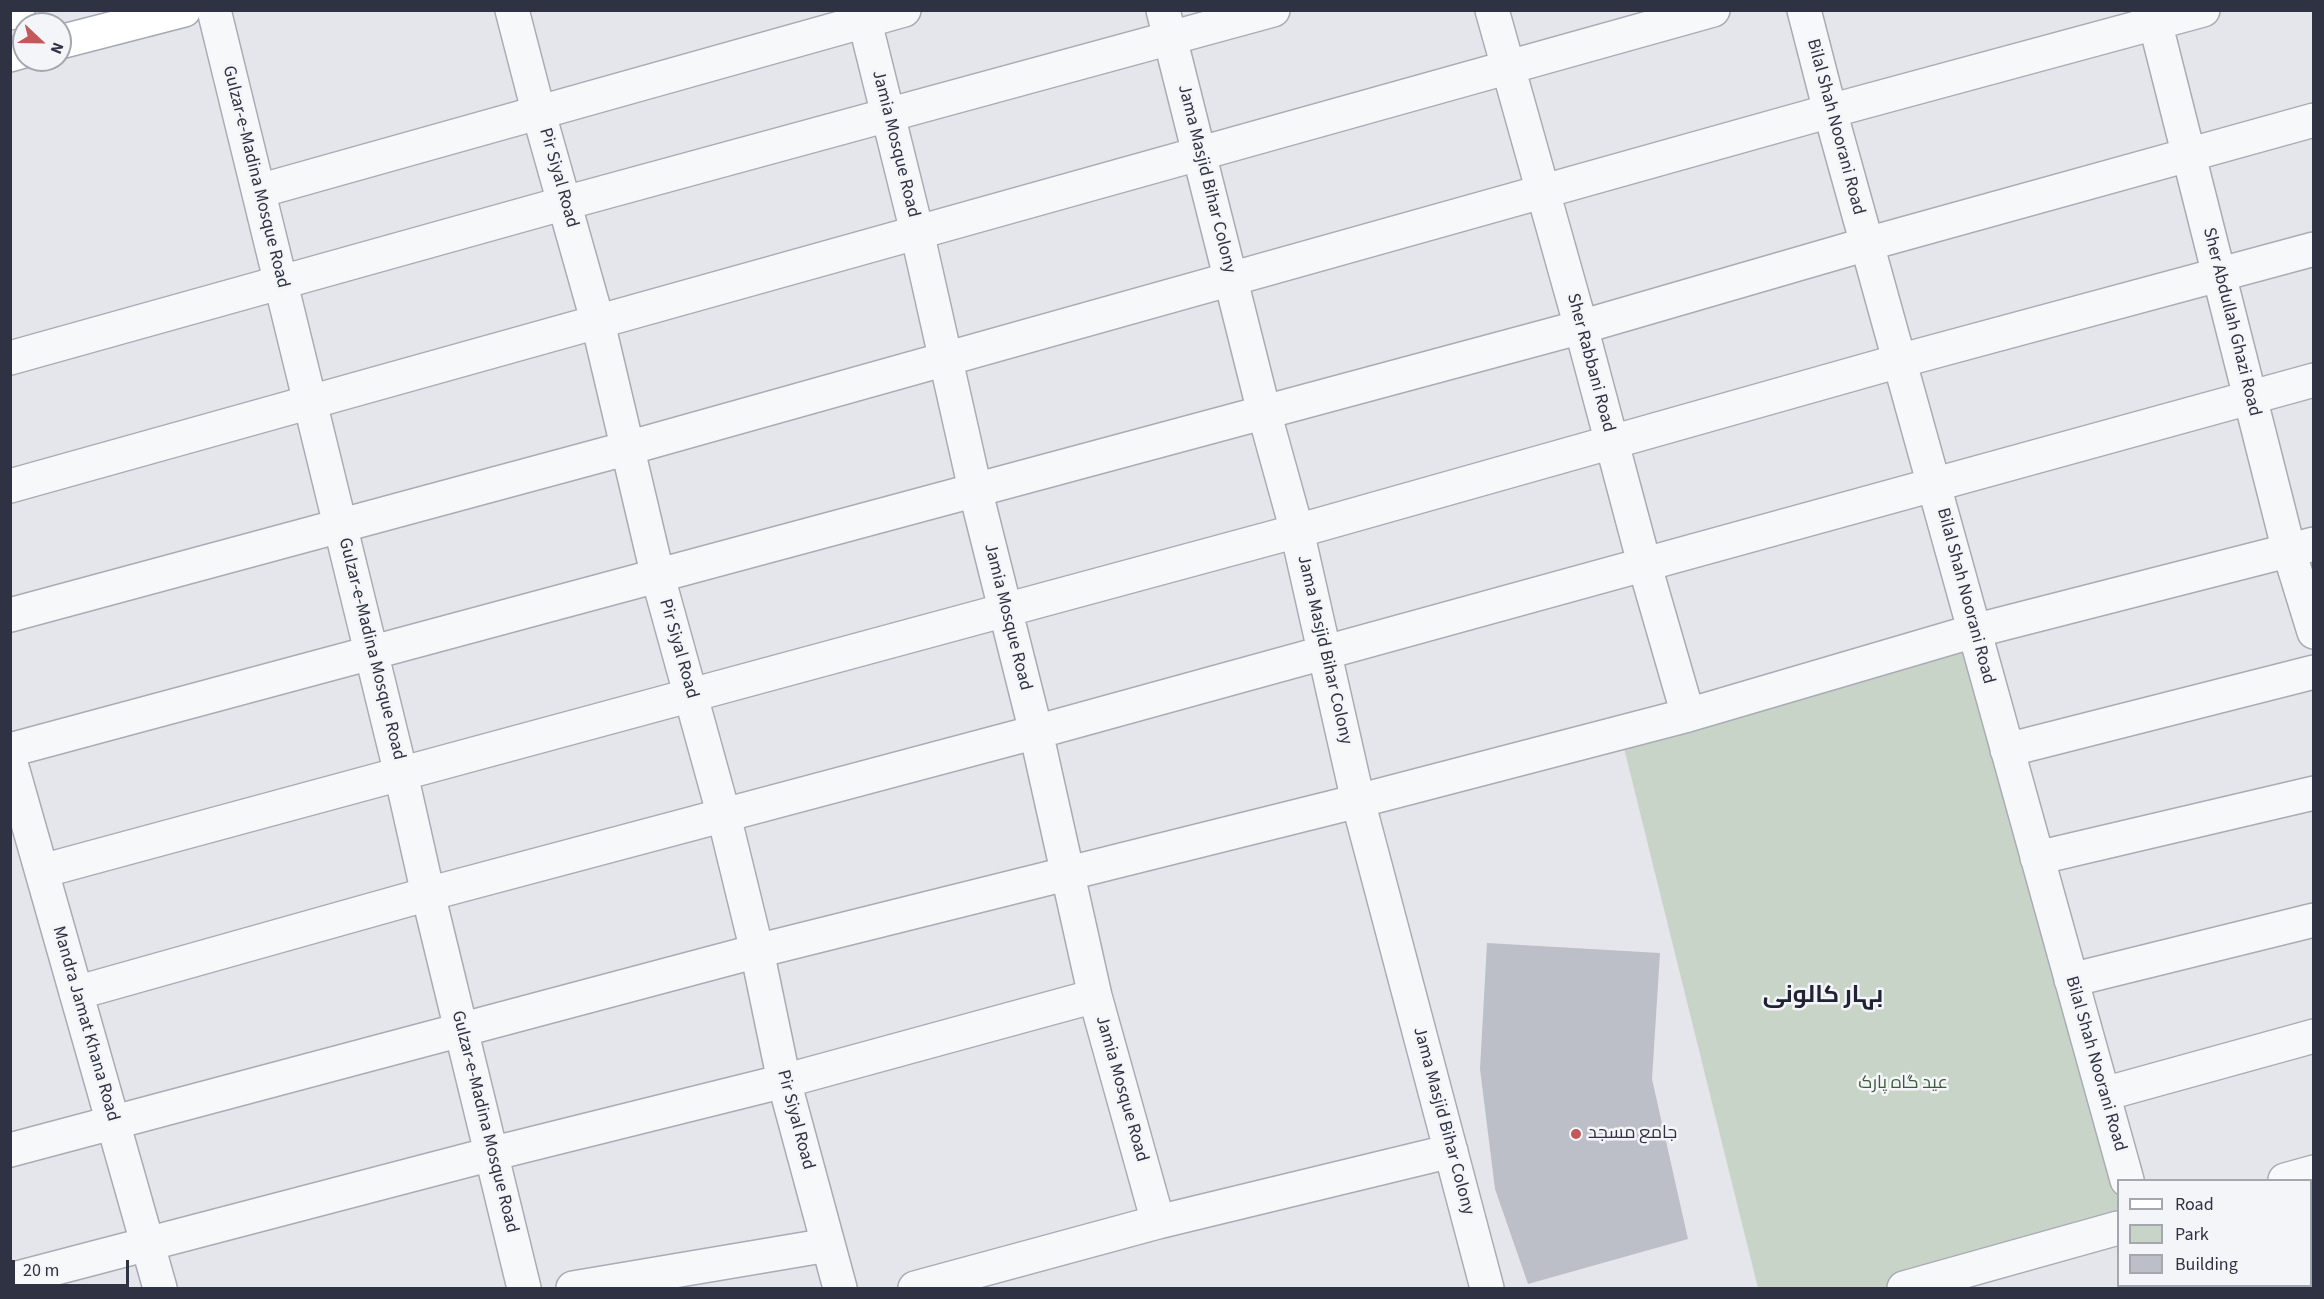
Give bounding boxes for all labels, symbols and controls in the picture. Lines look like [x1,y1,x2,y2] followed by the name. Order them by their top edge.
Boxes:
[12,12,72,72] north arrow
[1801,37,1869,217] street label: Bilal Shah Noorani Road
[45,39,69,57] text: N
[217,64,293,290] street label: Gulzar-e-Madina Mosque Road
[866,68,924,220] street label: Jamia Mosque Road
[1172,82,1240,276] street label: Jama Masjid Bihar Colony
[534,126,582,230] street label: Pir Siyal Road
[2197,225,2265,419] street label: Sher Abdullah Ghazi Road
[1561,291,1619,435] street label: Sher Rabbani Road
[1931,506,1999,686] street label: Bilal Shah Noorani Road
[333,536,409,762] street label: Gulzar-e-Madina Mosque Road
[978,541,1036,693] street label: Jamia Mosque Road
[1292,553,1356,747] street label: Jama Masjid Bihar Colony
[654,597,702,701] street label: Pir Siyal Road
[47,924,123,1124] street label: Mandra Jamat Khana Road
[2060,974,2130,1154] street label: Bilal Shah Noorani Road
[1763,983,1883,1011] district label: بہار کالونی
[446,1009,522,1235] street label: Gulzar-e-Madina Mosque Road
[1090,1013,1152,1165] street label: Jamia Mosque Road
[1407,1025,1479,1217] street label: Jama Masjid Bihar Colony
[771,1068,819,1172] street label: Pir Siyal Road
[1858,1073,1948,1095] park label: عید گاہ پارک
[1588,1123,1677,1145] place label: جامع مسجد
[1569,1127,1583,1141] marker: جامع مسجد
[2117,1179,2312,1287] legend
[2175,1192,2214,1217] text: Road
[2175,1222,2209,1247] text: Park
[15,1248,132,1286] scale bar
[2175,1252,2238,1277] text: Building
[23,1258,59,1283] text: 20 m

